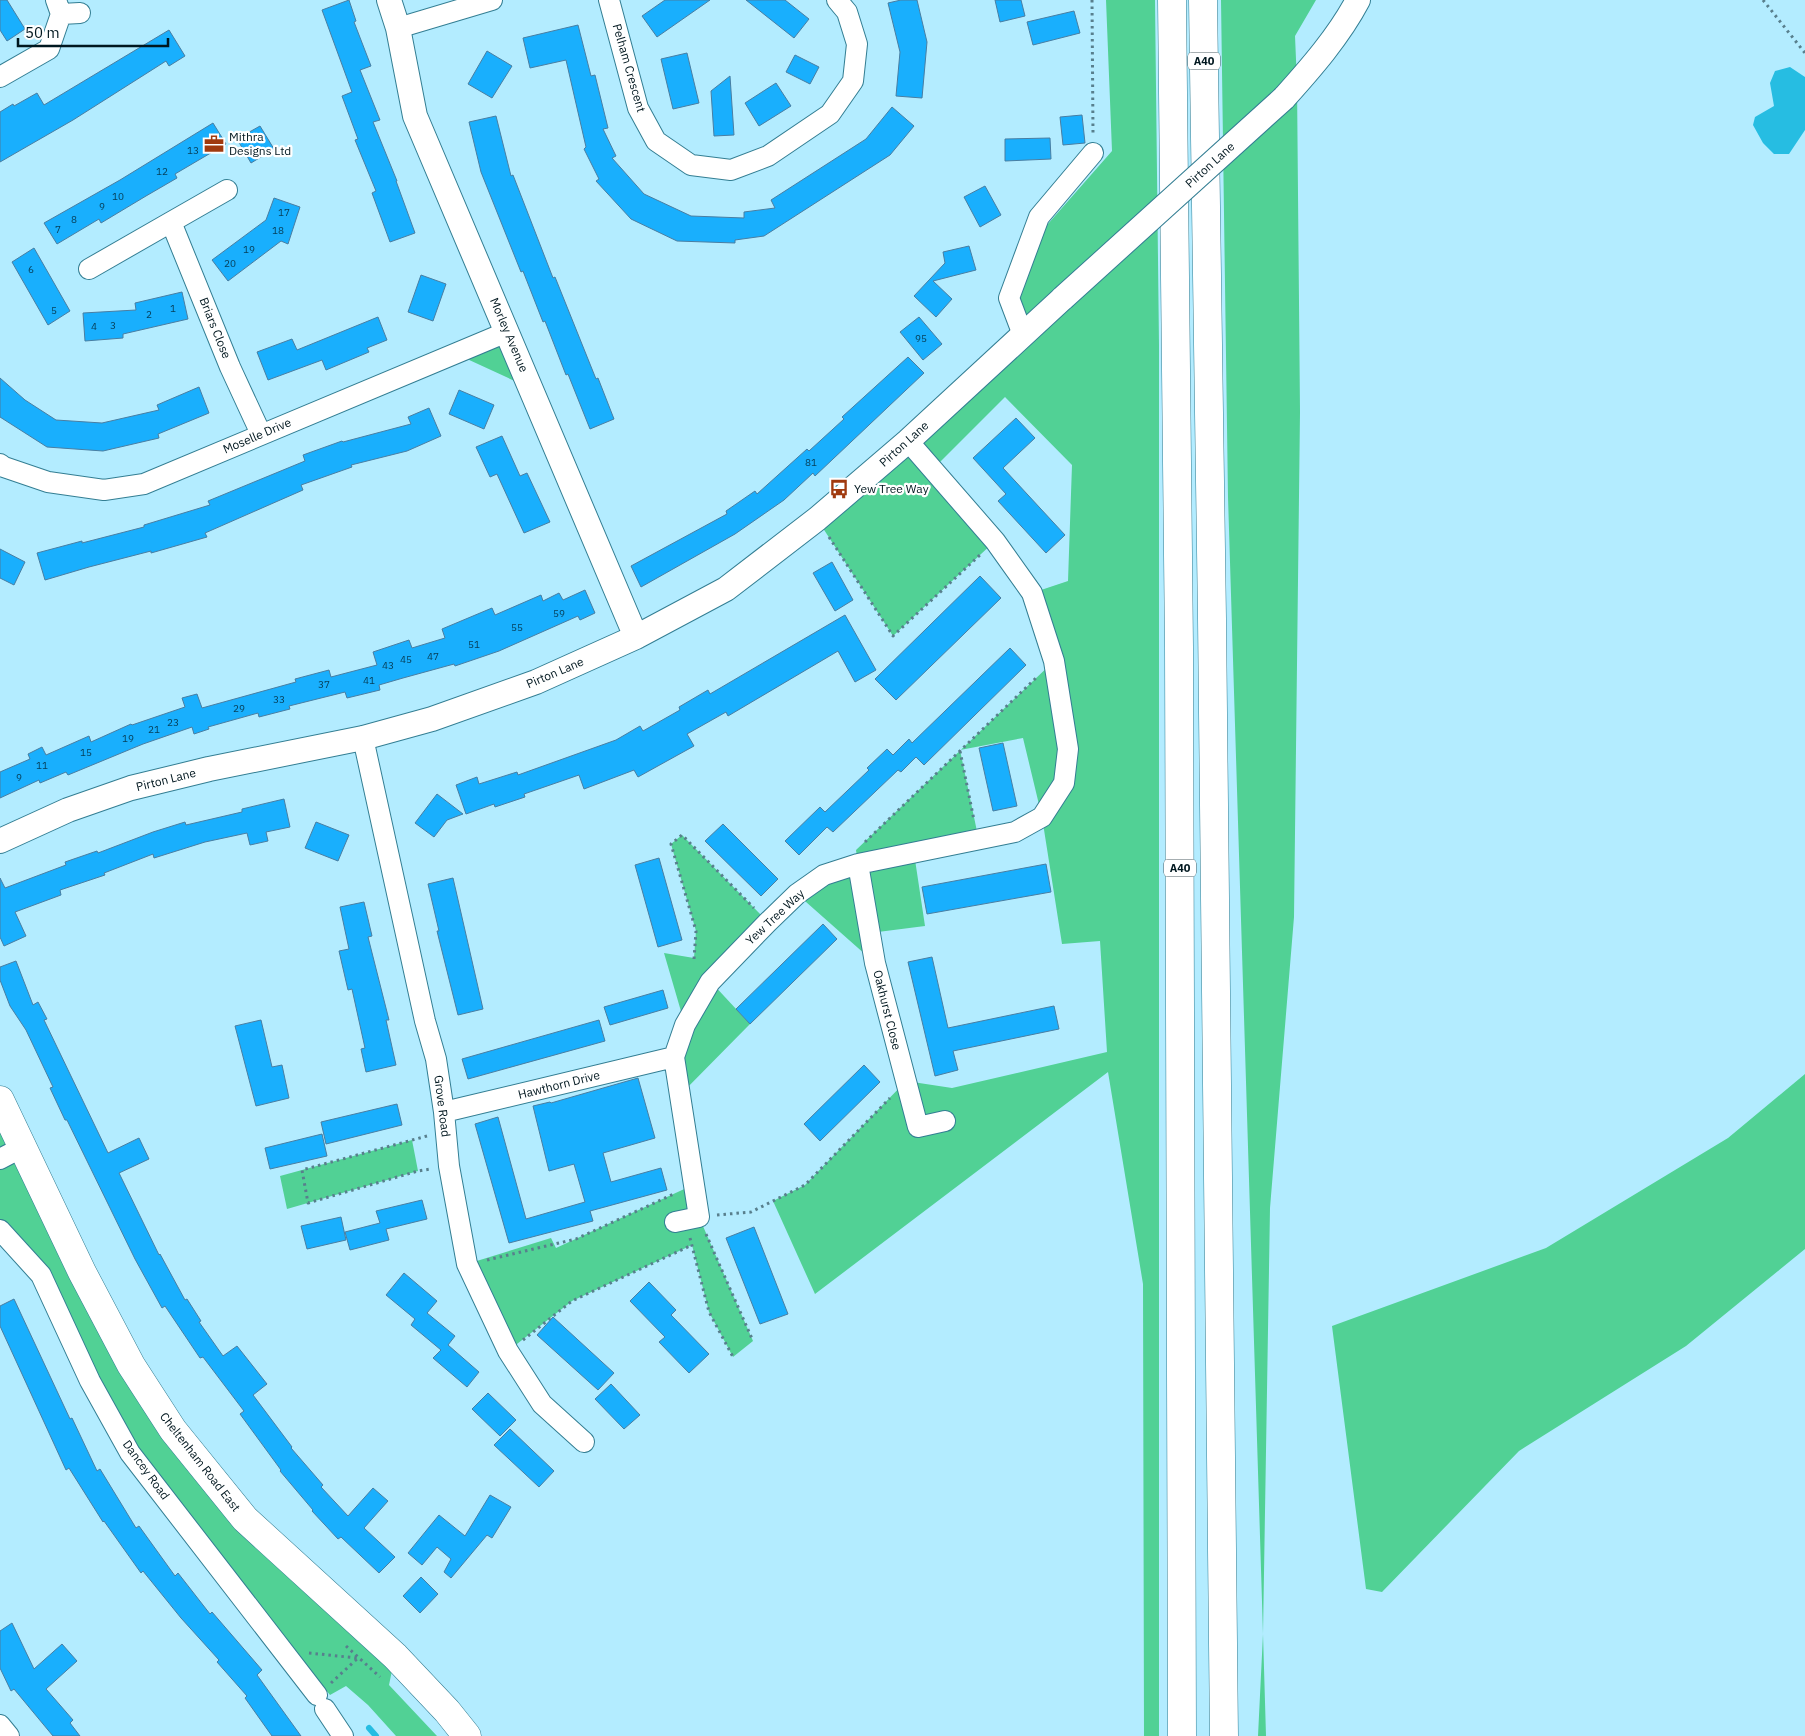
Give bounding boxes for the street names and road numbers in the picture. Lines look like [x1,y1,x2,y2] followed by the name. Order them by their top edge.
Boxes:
[610,22,649,114] street label: Pelham Crescent
[1188,52,1220,70] road number: A40
[1182,138,1238,191] street label: Pirton Lane
[196,295,235,361] street label: Briars Close
[487,295,532,375] street label: Morley Avenue
[220,414,294,457] street label: Moselle Drive
[876,417,932,470] street label: Pirton Lane
[524,654,586,691] street label: Pirton Lane
[134,765,198,794] street label: Pirton Lane
[1164,860,1196,876] road number: A40
[742,886,807,948] street label: Yew Tree Way
[870,968,905,1052] street label: Oakhurst Close
[516,1067,602,1102] street label: Hawthorn Drive
[431,1074,454,1138] street label: Grove Road
[157,1409,244,1514] street label: Cheltenham Road East
[120,1437,173,1503] street label: Dancey Road

